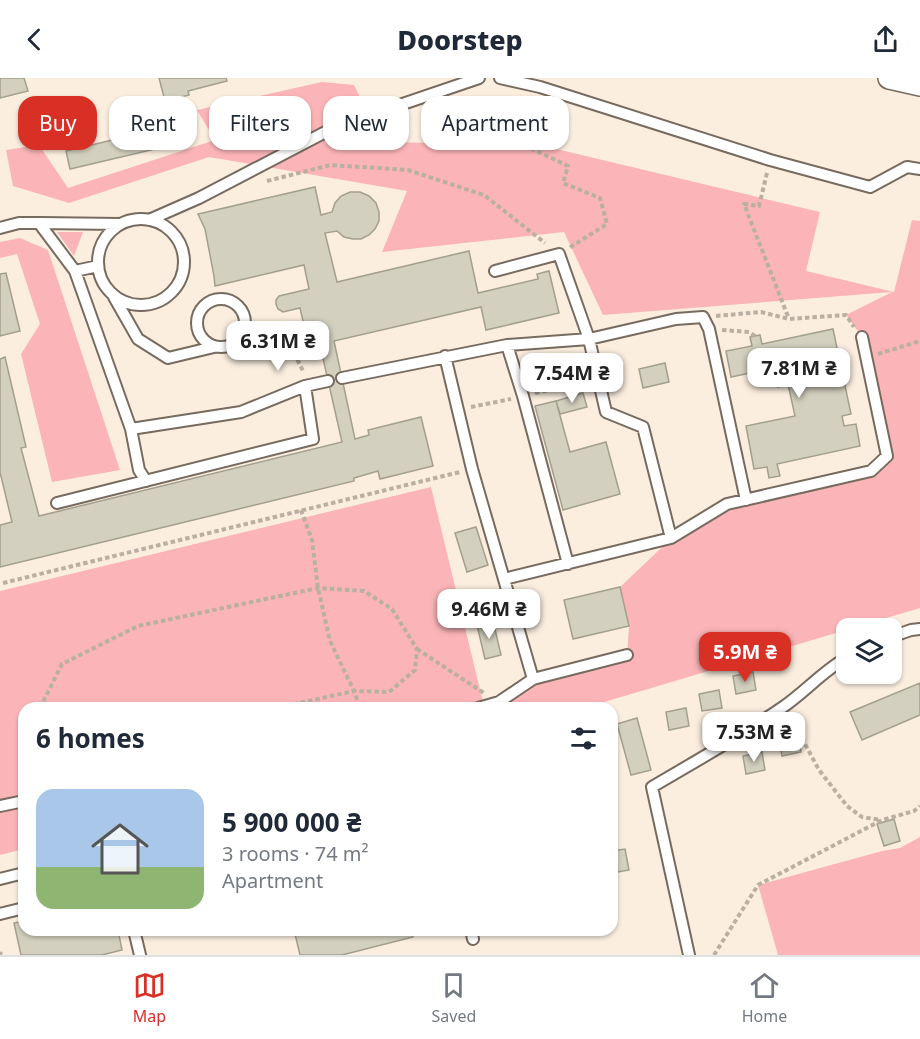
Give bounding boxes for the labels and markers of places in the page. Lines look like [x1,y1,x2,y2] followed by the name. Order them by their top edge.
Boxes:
[223,321,333,372] pin: 6.31M ₴
[744,348,854,399] pin: 7.81M ₴
[517,353,627,404] pin: 7.54M ₴
[434,589,544,640] pin: 9.46M ₴
[696,632,794,683] pin: 5.9M ₴
[699,712,809,763] pin: 7.53M ₴

